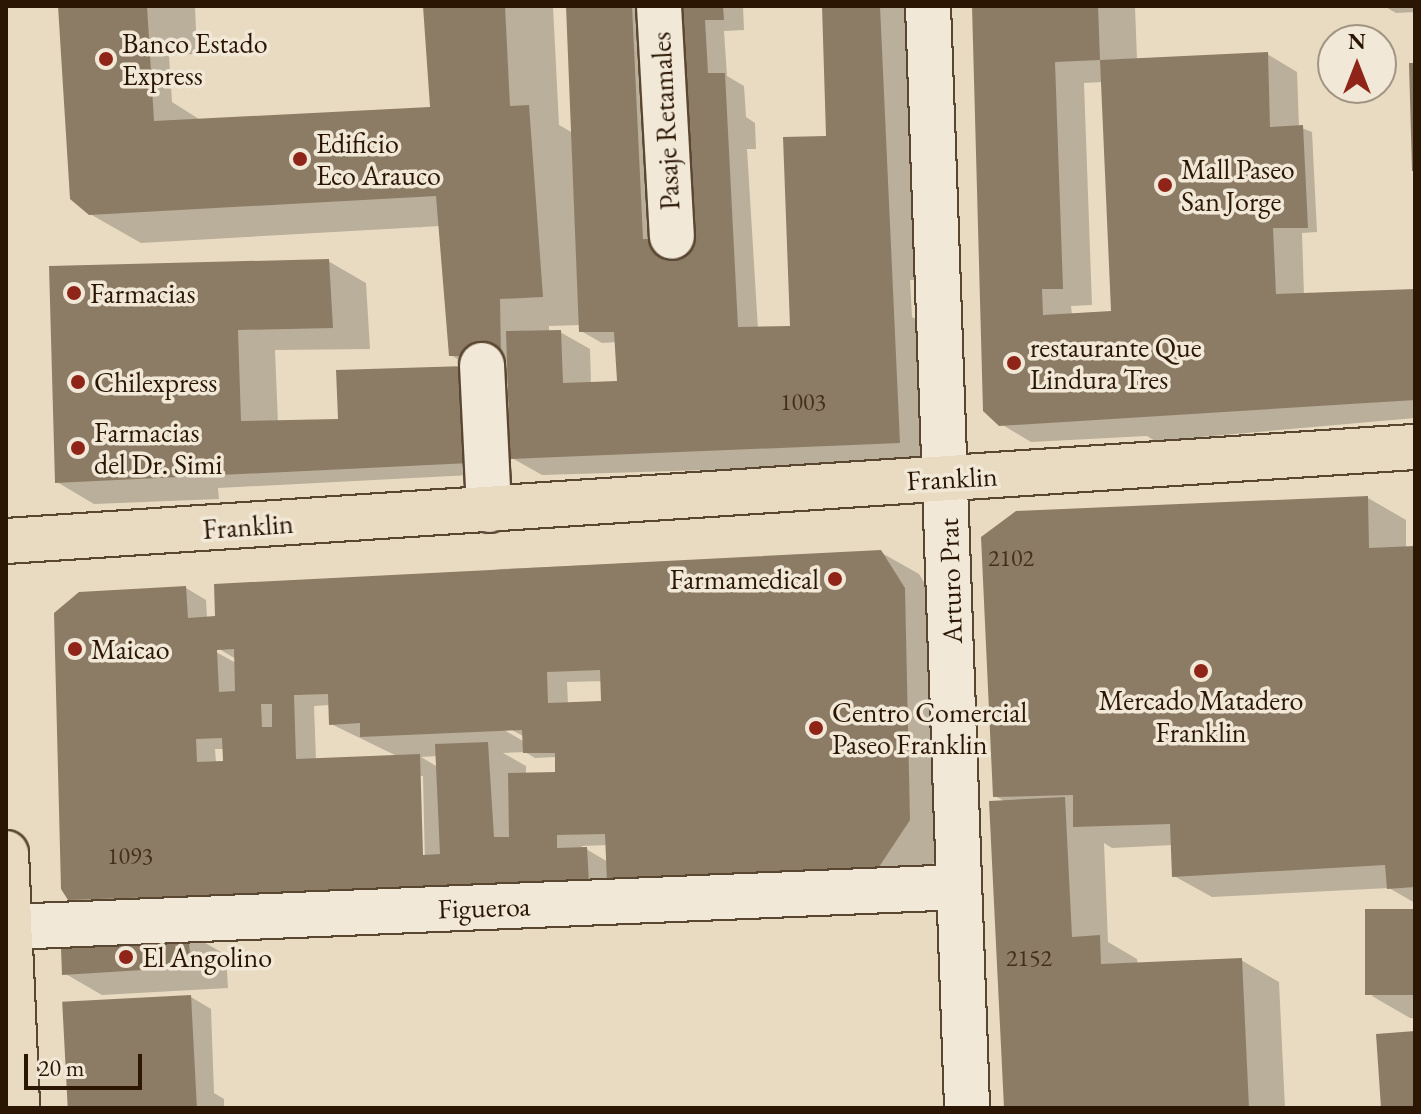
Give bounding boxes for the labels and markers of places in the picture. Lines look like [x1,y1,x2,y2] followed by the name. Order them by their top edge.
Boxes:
[122,26,268,92] place label: Banco Estado Express
[97,50,115,68] marker: Banco Estado Express
[316,126,441,192] place label: Edificio Eco Arauco
[291,150,309,168] marker: Edificio Eco Arauco
[1181,152,1295,218] place label: Mall Paseo San Jorge
[1156,176,1174,194] marker: Mall Paseo San Jorge
[90,276,195,310] place label: Farmacias
[65,284,83,302] marker: Farmacias
[1030,330,1202,396] place label: restaurante Que Lindura Tres
[1005,354,1023,372] marker: restaurante Que Lindura Tres
[94,365,217,399] place label: Chilexpress
[69,373,87,391] marker: Chilexpress
[94,415,222,481] place label: Farmacias del Dr. Simi
[69,439,87,457] marker: Farmacias del Dr. Simi
[670,562,819,596] place label: Farmamedical
[826,570,844,588] marker: Farmamedical
[91,632,170,666] place label: Maicao
[66,640,84,658] marker: Maicao
[1192,662,1210,680] marker: Mercado Matadero Franklin
[1099,683,1303,749] place label: Mercado Matadero Franklin
[832,695,1027,761] place label: Centro Comercial Paseo Franklin
[807,719,825,737] marker: Centro Comercial Paseo Franklin
[142,940,272,974] place label: El Angolino
[117,948,135,966] marker: El Angolino

